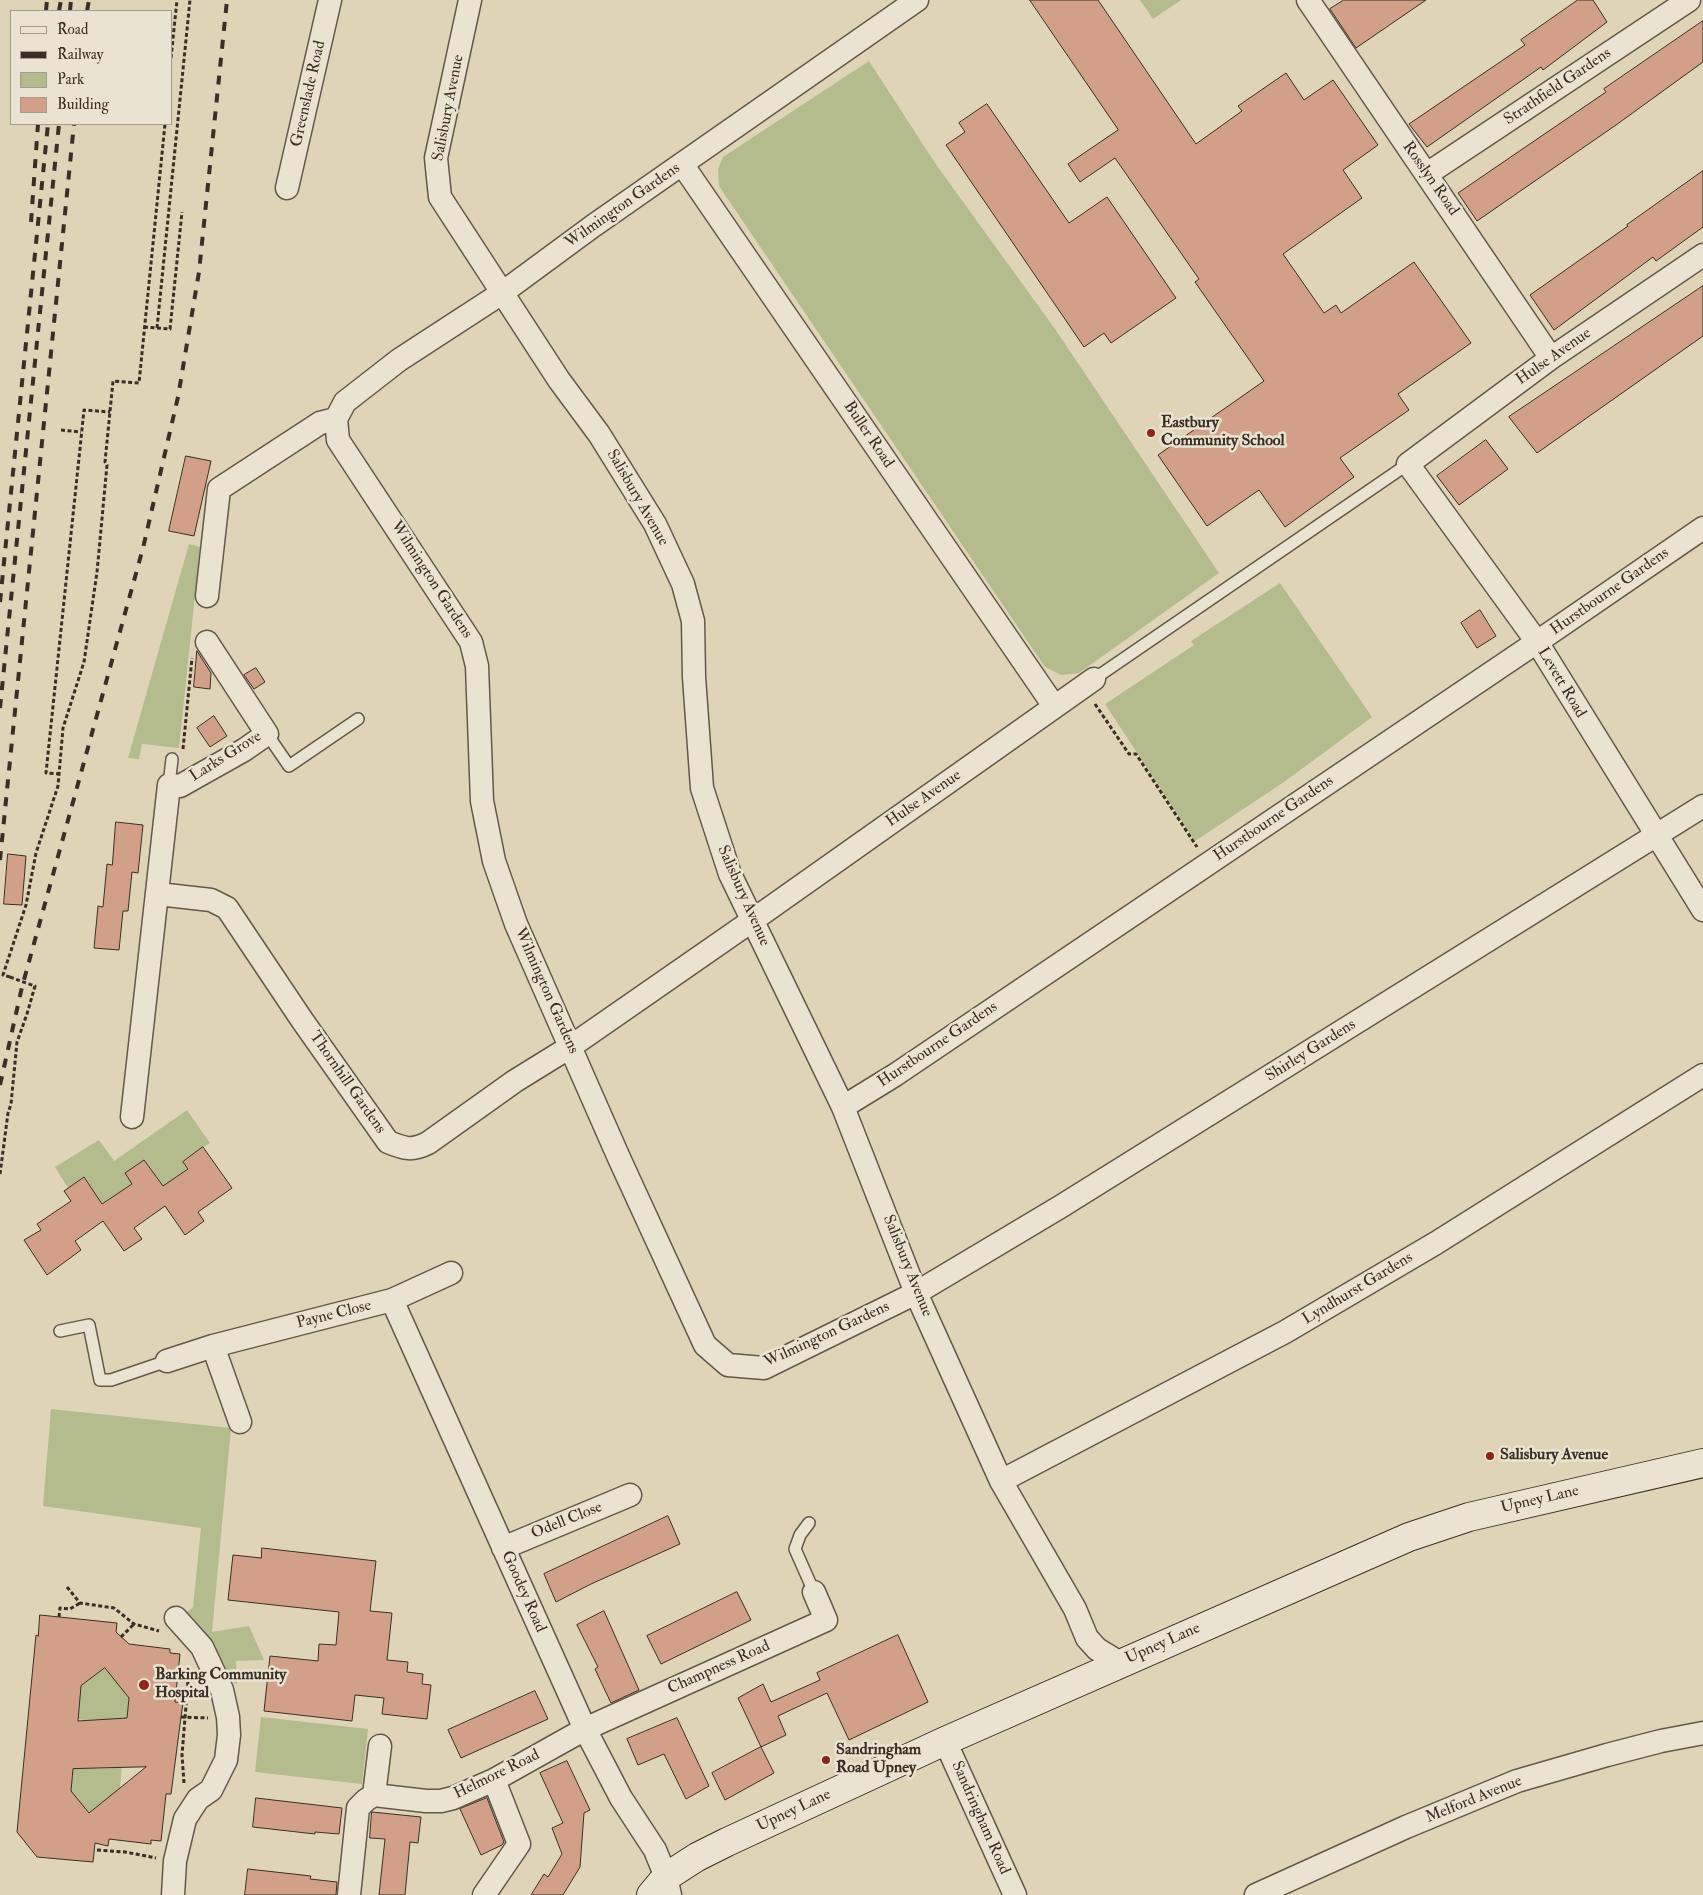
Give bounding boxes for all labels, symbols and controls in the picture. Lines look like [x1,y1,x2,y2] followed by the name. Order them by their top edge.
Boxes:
[10,10,172,125] legend
[57,20,88,39] text: Road
[287,39,331,149] street label: Greenslade Road
[1501,44,1615,130] street label: Strathfield Gardens
[57,45,103,64] text: Railway
[429,53,469,163] street label: Salisbury Avenue
[57,70,84,89] text: Park
[57,95,109,114] text: Building
[1397,138,1463,220] street label: Rosslyn Road
[562,159,684,253] street label: Wilmington Gardens
[1513,324,1595,390] street label: Hulse Avenue
[839,398,897,472] street label: Buller Road
[1161,414,1285,452] place label: Eastbury Community School
[1145,427,1157,439] marker: Eastbury Community School
[602,446,672,550] street label: Salisbury Avenue
[386,518,476,642] street label: Wilmington Gardens
[1547,544,1673,640] street label: Hurstbourne Gardens
[1532,644,1590,722] street label: Levett Road
[187,727,265,787] street label: Larks Grove
[883,766,965,832] street label: Hulse Avenue
[1211,772,1337,866] street label: Hurstbourne Gardens
[712,843,774,949] street label: Salisbury Avenue
[510,925,582,1057] street label: Wilmington Gardens
[875,998,1001,1092] street label: Hurstbourne Gardens
[1262,1016,1360,1086] street label: Shirley Gardens
[305,1028,389,1138] street label: Thornhill Gardens
[878,1212,936,1320] street label: Salisbury Avenue
[1299,1248,1417,1330] street label: Lyndhurst Gardens
[295,1296,373,1334] street label: Payne Close
[761,1298,893,1372] street label: Wilmington Gardens
[1500,1446,1608,1466] place label: Salisbury Avenue
[1484,1450,1496,1462] marker: Salisbury Avenue
[1499,1482,1581,1518] street label: Upney Lane
[529,1498,605,1544] street label: Odell Close
[496,1548,550,1636] street label: Goodey Road
[1123,1619,1203,1669] street label: Upney Lane
[665,1637,773,1699] street label: Champness Road
[155,1666,286,1704] place label: Barking Community Hospital
[137,1678,151,1692] marker: Barking Community Hospital
[836,1741,921,1779] place label: Sandringham Road Upney
[451,1746,543,1804] street label: Helmore Road
[820,1754,832,1766] marker: Sandringham Road Upney
[946,1758,1014,1878] street label: Sandringham Road
[1423,1772,1525,1828] street label: Melford Avenue
[754,1785,834,1837] street label: Upney Lane

